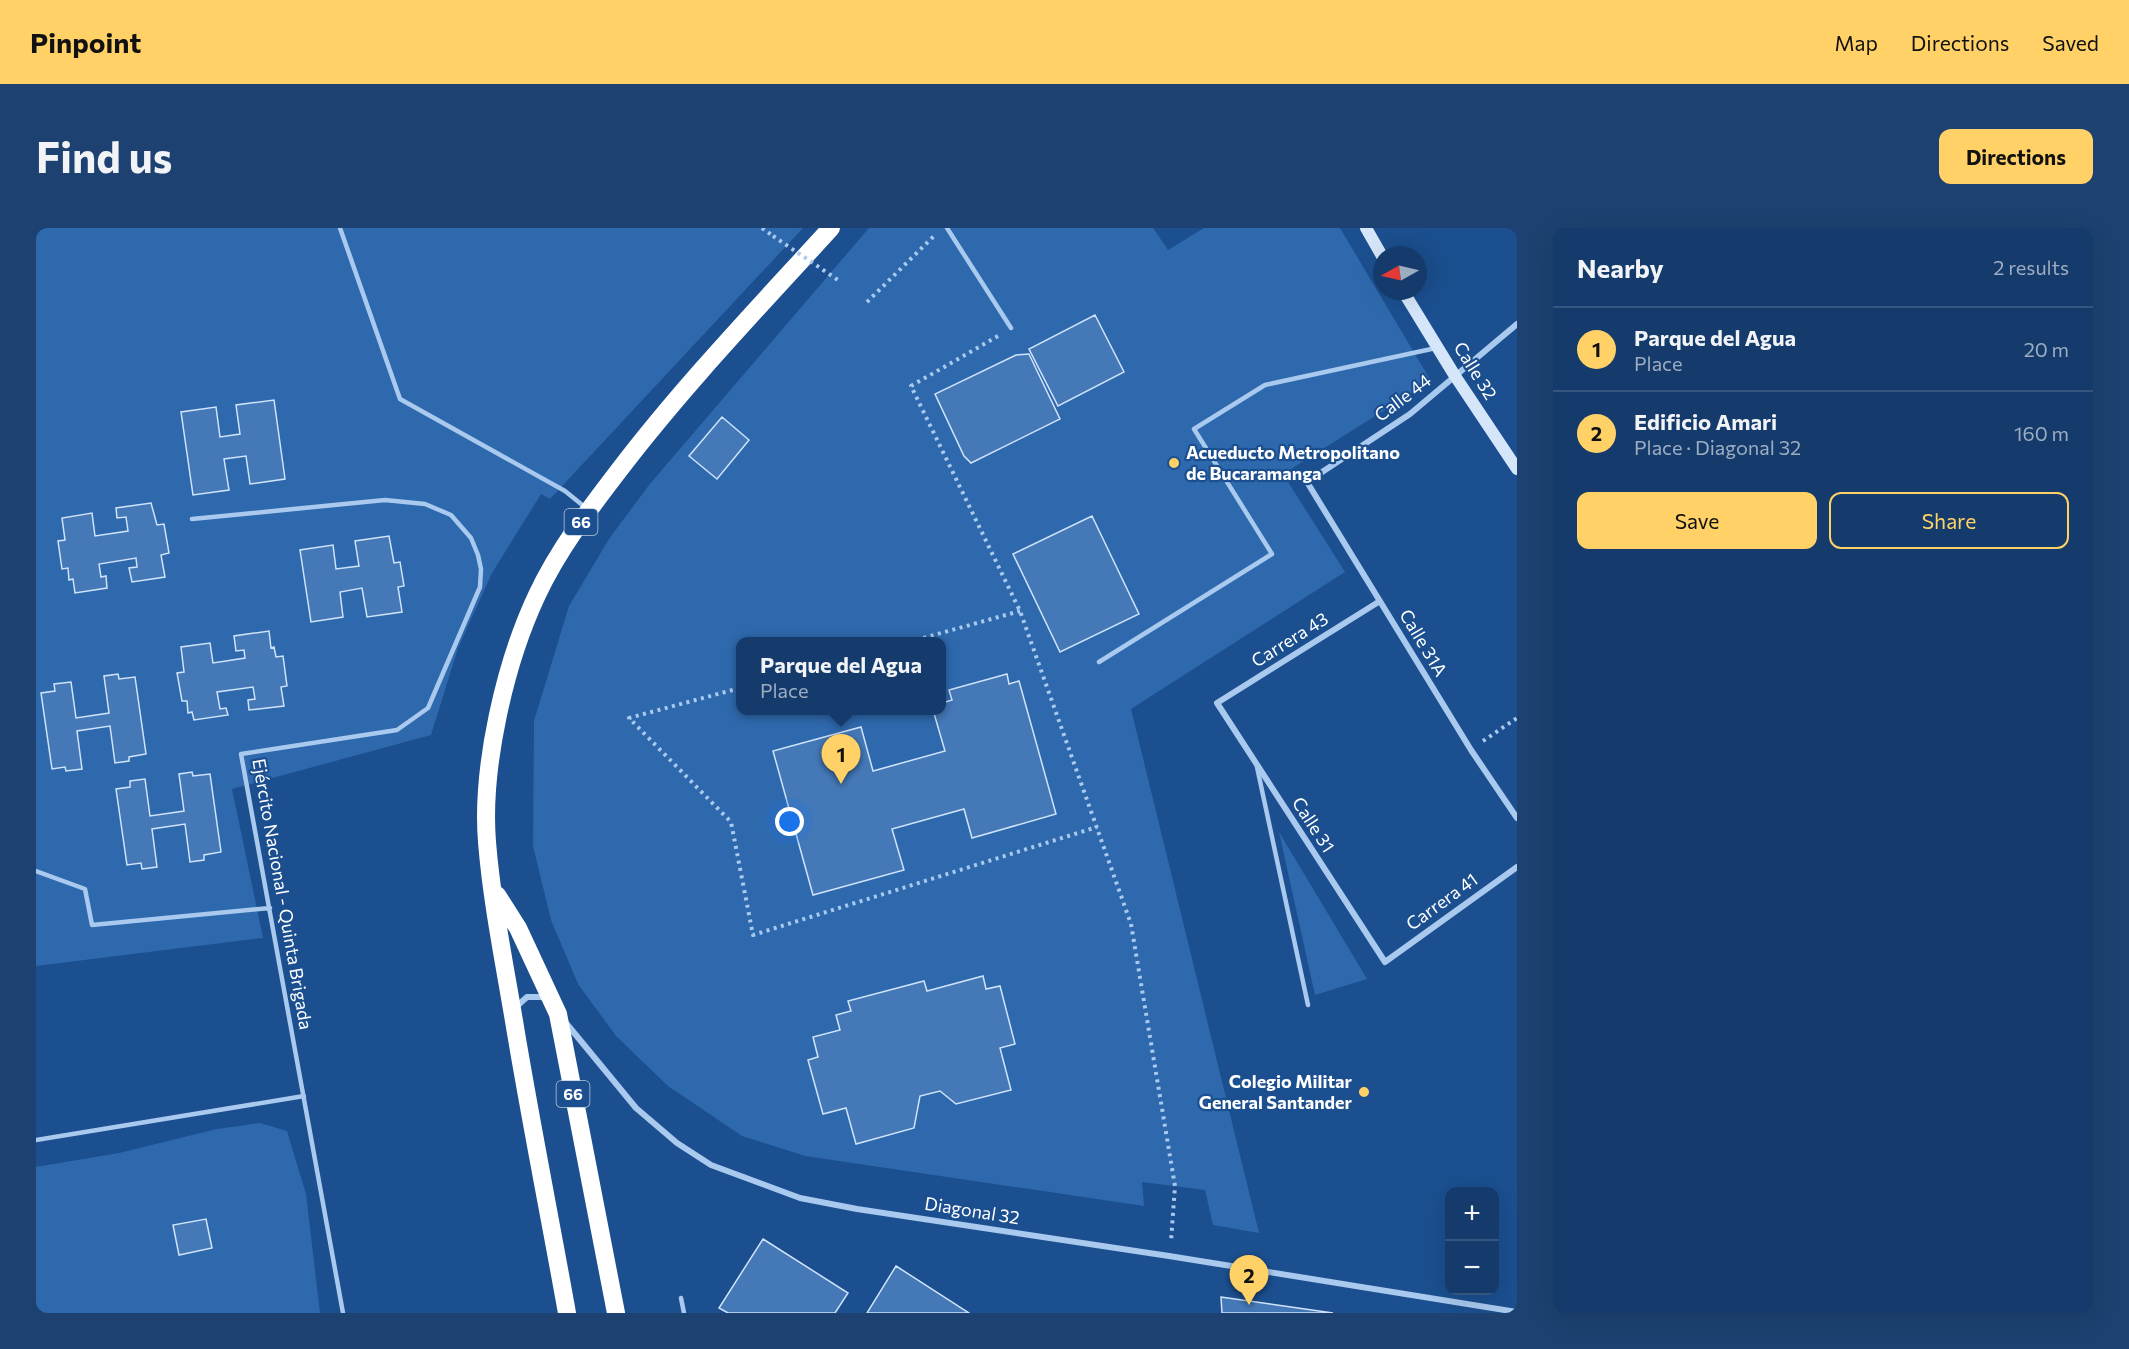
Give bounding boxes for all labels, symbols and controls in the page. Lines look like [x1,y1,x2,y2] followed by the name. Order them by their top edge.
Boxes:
[30,25,141,59] text: Pinpoint
[1835,30,1878,55] text: Map
[1911,30,2009,55] text: Directions
[2042,30,2099,55] text: Saved
[1939,129,2093,184] button: Directions
[36,130,172,182] text: Find us
[1373,246,1427,300] north arrow
[1577,252,1664,283] text: Nearby
[1993,255,2069,279] text: 2 results
[1634,324,1796,351] text: Parque del Agua
[1450,337,1502,403] street label: Calle 32
[1592,337,1601,361] text: 1
[2024,337,2069,361] text: 20 m
[1634,351,1683,375] text: Place
[1370,369,1435,426] street label: Calle 44
[1634,408,1777,435] text: Edificio Amari
[1591,421,1602,445] text: 2
[2014,421,2069,445] text: 160 m
[1634,435,1801,459] text: Place · Diagonal 32
[1186,441,1400,484] place label: Acueducto Metropolitano de Bucaramanga
[1167,456,1181,470] marker: Acueducto Metropolitano de Bucaramanga
[1577,492,1817,549] button: Save
[1829,492,2069,549] button: Share
[564,509,598,535] road number: 66
[1395,605,1452,680] street label: Calle 31A
[1247,607,1332,671] street label: Carrera 43
[736,637,946,715] popup
[760,651,922,678] text: Parque del Agua
[760,678,809,702] text: Place
[822,734,860,784] pin: 1
[248,757,318,1031] street label: Ejército Nacional - Quinta Brigada
[1288,793,1340,856] street label: Calle 31
[775,807,804,836] your location
[1401,868,1482,935] street label: Carrera 41
[1199,1070,1353,1113] place label: Colegio Militar General Santander
[556,1081,590,1107] road number: 66
[1357,1085,1371,1099] marker: Colegio Militar General Santander
[1445,1187,1499,1295] map controls
[1445,1187,1499,1241] button: +
[923,1192,1021,1228] street label: Diagonal 32
[1445,1241,1499,1295] button: −
[1230,1256,1268,1305] pin: 2

